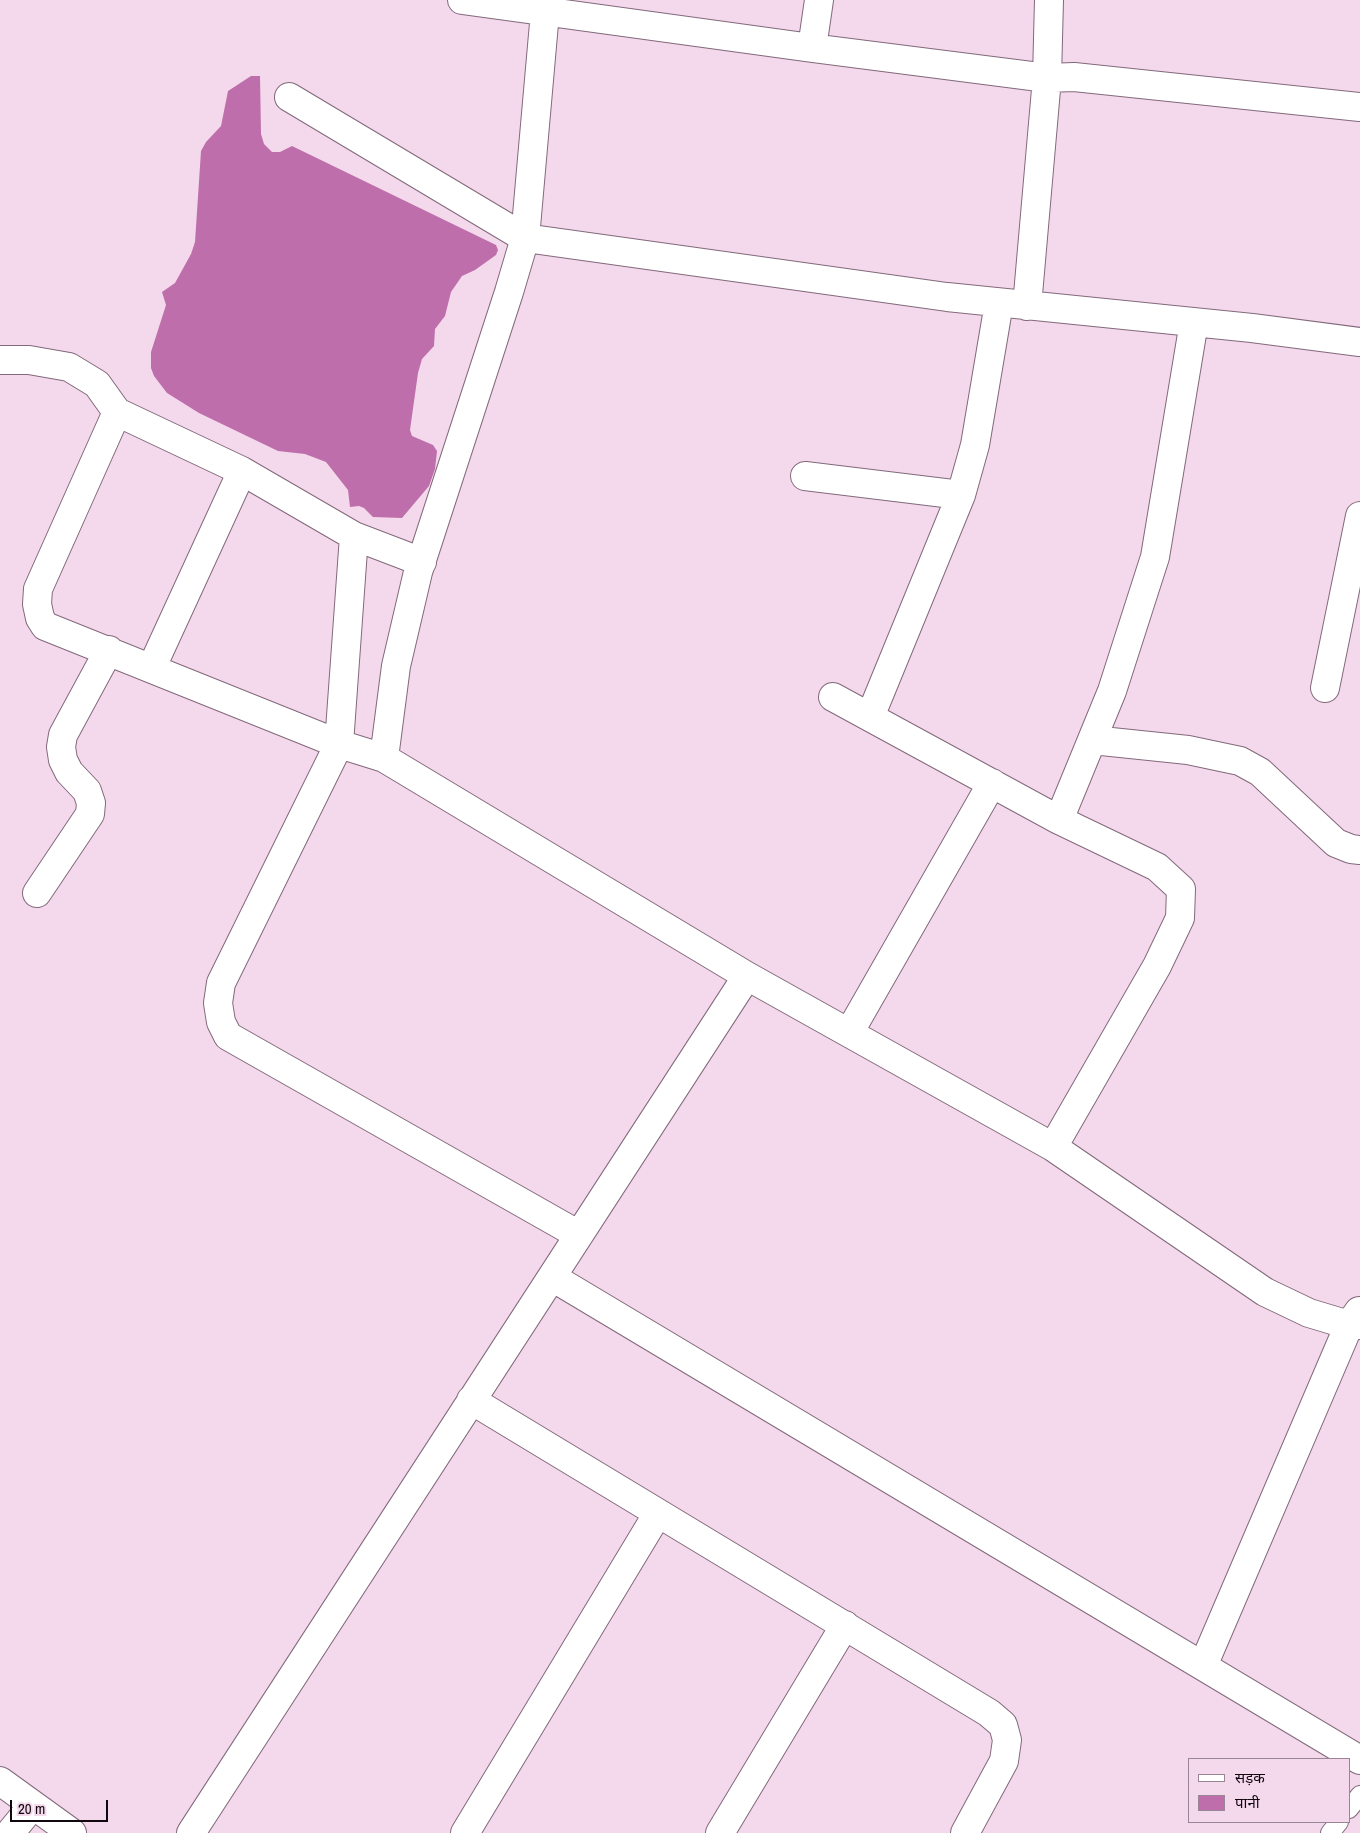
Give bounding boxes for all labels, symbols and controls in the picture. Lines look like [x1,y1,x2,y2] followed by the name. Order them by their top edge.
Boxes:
[1188,1758,1350,1823] legend
[1235,1767,1265,1788] text: सड़क
[12,1790,110,1822] scale bar
[1235,1792,1260,1813] text: पानी
[18,1798,45,1819] text: 20 m

